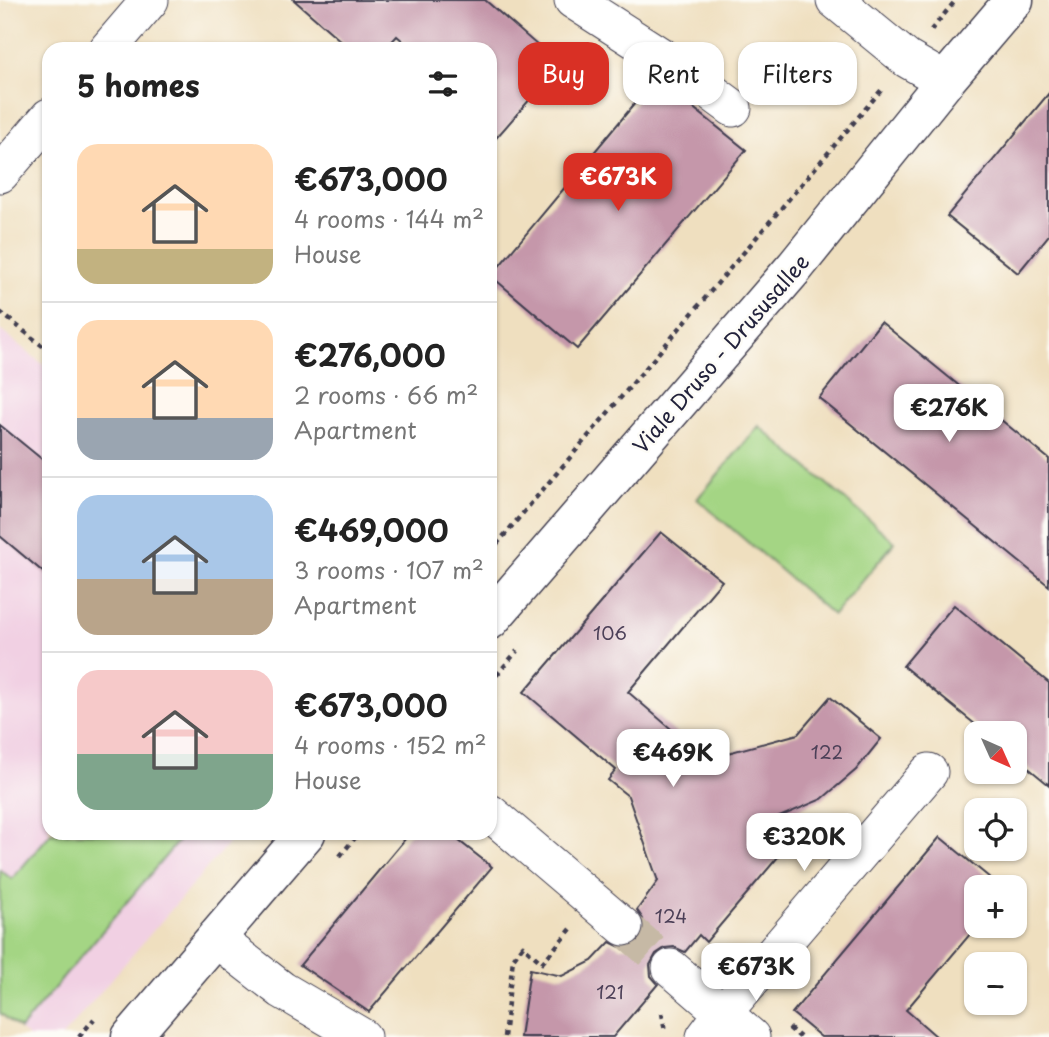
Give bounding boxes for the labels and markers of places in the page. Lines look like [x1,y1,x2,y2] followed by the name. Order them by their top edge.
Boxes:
[569,154,667,213] pin: €673K
[900,384,998,444] pin: €276K
[624,730,722,789] pin: €469K
[755,814,853,873] pin: €320K
[707,944,805,1003] pin: €673K

